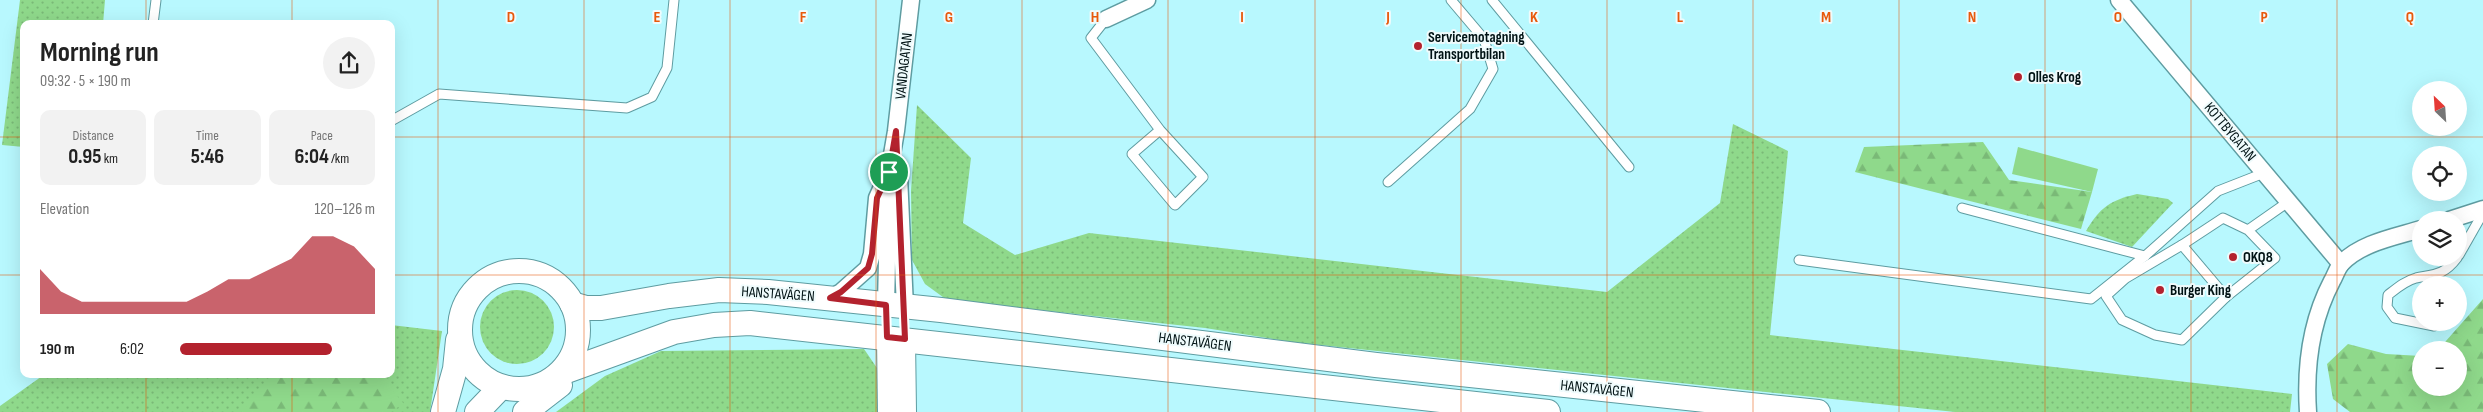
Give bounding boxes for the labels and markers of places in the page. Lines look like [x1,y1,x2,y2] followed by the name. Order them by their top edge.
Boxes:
[1428,28,1525,64] place label: Servicemotagning Transportbilan
[1412,40,1424,52] marker: Servicemotagning Transportbilan
[2028,68,2082,87] place label: Olles Krog
[2012,71,2024,83] marker: Olles Krog
[868,151,910,193] pin
[2243,248,2273,267] place label: OKQ8
[2227,251,2239,263] marker: OKQ8
[2170,281,2232,300] place label: Burger King
[2154,284,2166,296] marker: Burger King

